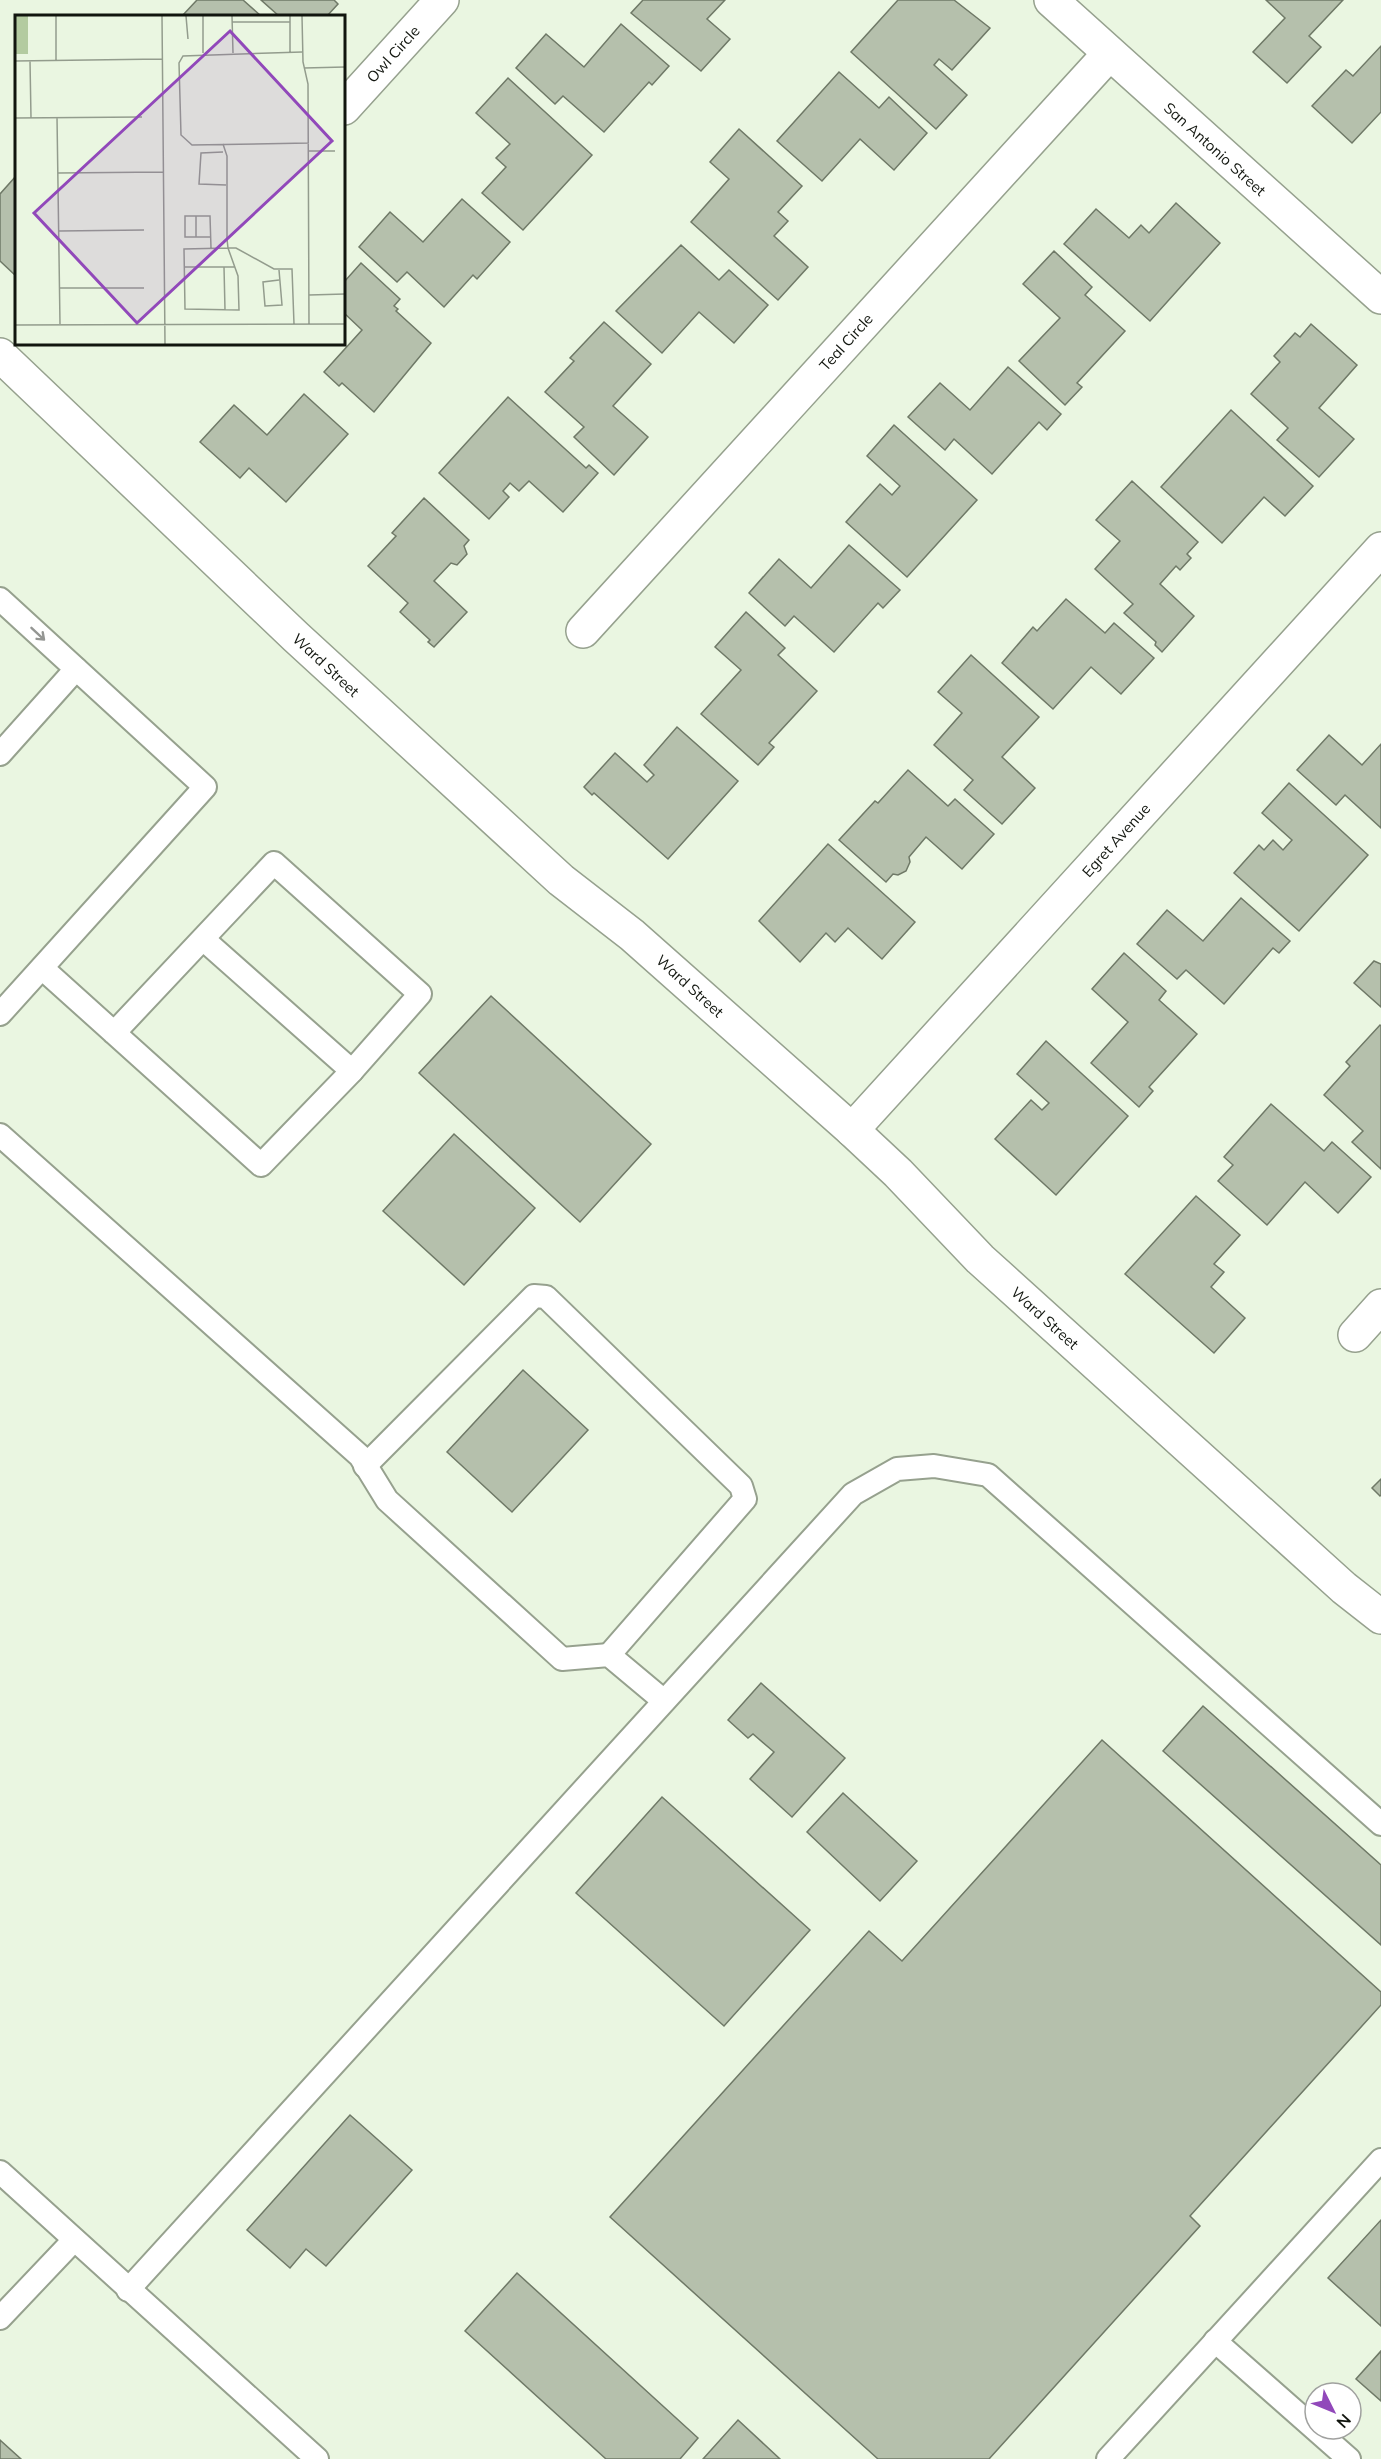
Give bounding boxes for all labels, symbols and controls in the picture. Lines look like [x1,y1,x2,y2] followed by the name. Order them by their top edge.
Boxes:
[15,15,345,345] inset map
[362,21,424,87] street label: Owl Circle
[1160,98,1270,200] street label: San Antonio Street
[815,309,877,375] street label: Teal Circle
[30,627,45,641] one-way arrow
[289,629,363,701] street label: Ward Street
[1078,799,1154,881] street label: Egret Avenue
[652,951,728,1021] street label: Ward Street
[1007,1283,1083,1353] street label: Ward Street
[1303,2381,1363,2441] north arrow
[1333,2410,1355,2432] text: N

